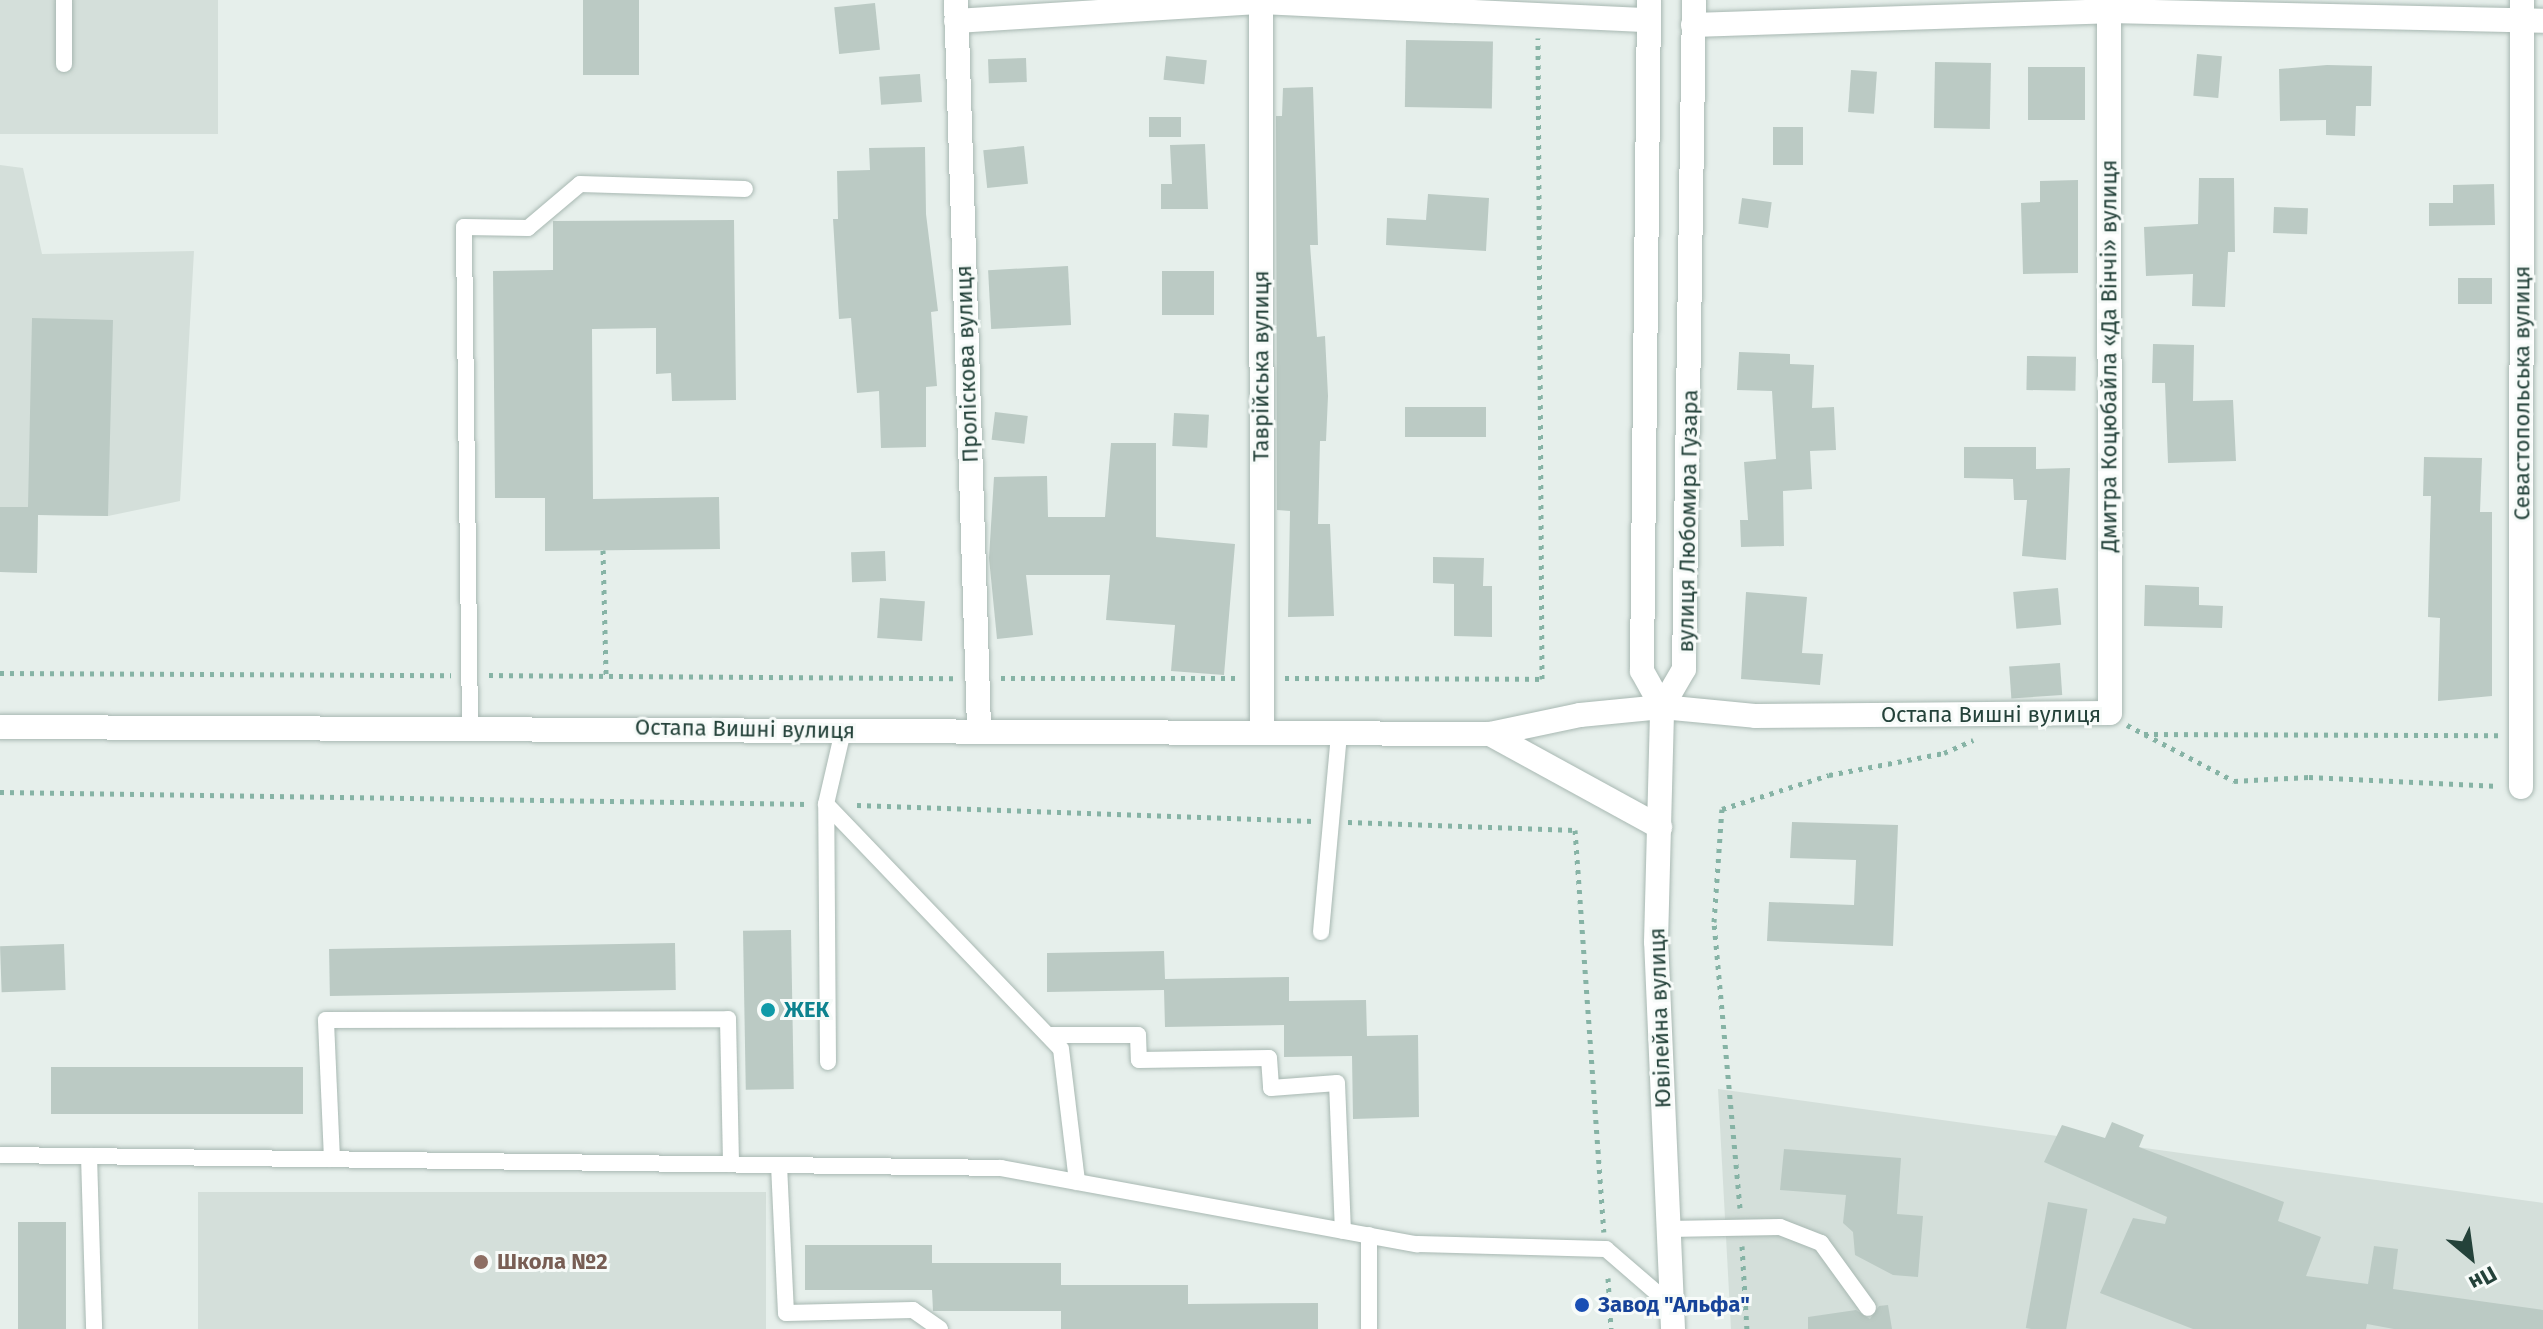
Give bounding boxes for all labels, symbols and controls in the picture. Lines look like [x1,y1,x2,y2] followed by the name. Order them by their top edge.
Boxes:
[2096,160,2122,552] street label: Дмитра Коцюбайла «Да Вінчі» вулиця
[950,265,984,463] street label: Проліскова вулиця
[2509,266,2535,520] street label: Севастопольська вулиця
[1248,270,1274,462] street label: Таврійська вулиця
[1673,389,1703,653] street label: вулиця Любомира Гузара
[1881,702,2101,728] street label: Остапа Вишні вулиця
[635,714,855,744] street label: Остапа Вишні вулиця
[1644,927,1676,1109] street label: Ювілейна вулиця
[784,997,829,1023] place label: ЖЕК
[759,1001,777,1019] marker: ЖЕК
[2431,1217,2511,1297] north arrow
[497,1249,608,1275] place label: Школа №2
[472,1253,490,1271] marker: Школа №2
[2464,1260,2501,1297] text: Пн
[1598,1292,1750,1318] place label: Завод "Альфа"
[1573,1296,1591,1314] marker: Завод "Альфа"

